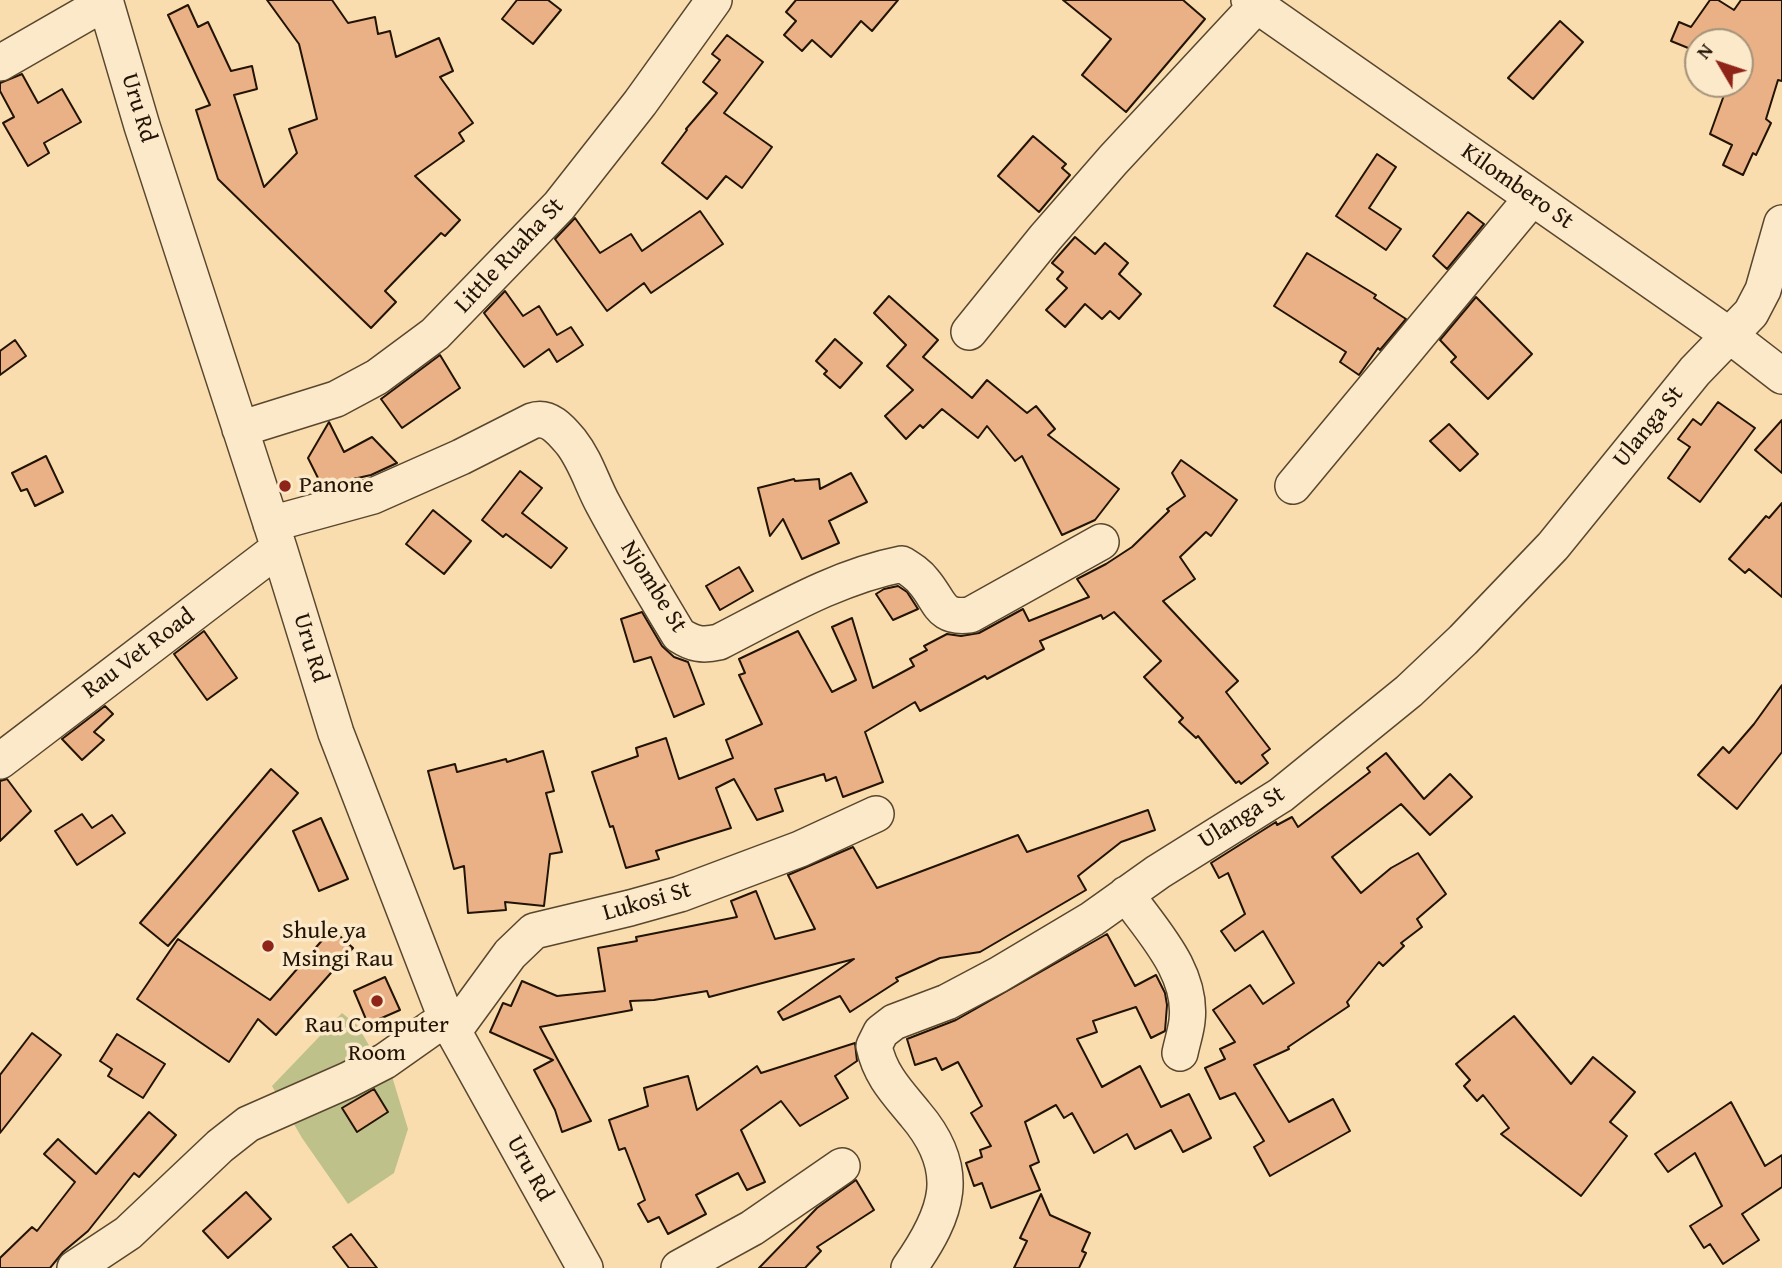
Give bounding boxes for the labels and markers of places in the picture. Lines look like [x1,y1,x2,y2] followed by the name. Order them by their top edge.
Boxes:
[299,472,374,500] place label: Panone
[277,478,293,494] marker: Panone
[282,918,394,974] place label: Shule ya Msingi Rau
[260,938,276,954] marker: Shule ya Msingi Rau
[369,993,385,1009] marker: Rau Computer Room
[305,1012,449,1068] place label: Rau Computer Room

